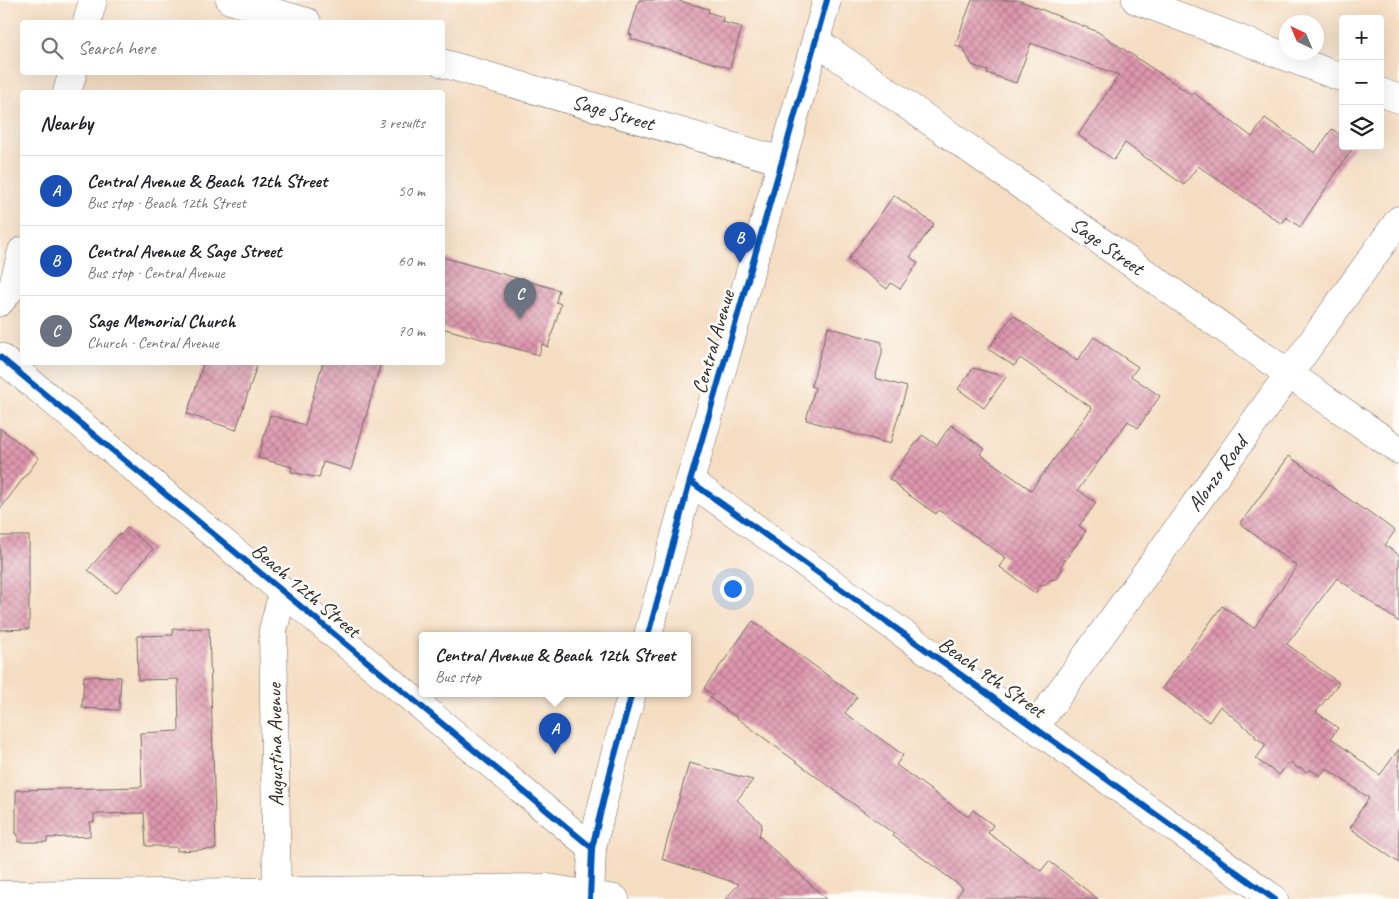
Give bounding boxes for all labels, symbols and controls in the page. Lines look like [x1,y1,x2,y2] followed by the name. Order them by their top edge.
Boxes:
[1279,15,1324,60] north arrow
[1339,15,1384,150] map controls
[1339,15,1384,60] button: +
[20,20,445,75] search box
[38,34,66,62] icon: search
[78,36,155,60] text: Search here
[1339,60,1384,105] button: −
[569,88,659,137] street label: Sage Street
[1339,105,1384,150] button: layers
[40,110,93,136] text: Nearby
[378,113,425,133] text: 3 results
[87,169,327,193] text: Central Avenue & Beach 12th Street
[52,181,60,201] text: A
[398,181,425,201] text: 50 m
[87,193,246,213] text: Bus stop · Beach 12th Street
[1065,211,1151,282] street label: Sage Street
[724,222,756,263] pin: B
[87,239,281,263] text: Central Avenue & Sage Street
[52,251,60,271] text: B
[398,251,425,271] text: 60 m
[87,263,225,283] text: Bus stop · Central Avenue
[504,278,536,319] pin: C
[686,286,740,397] street label: Central Avenue
[87,309,235,333] text: Sage Memorial Church
[52,321,60,341] text: C
[398,321,425,341] text: 70 m
[87,333,219,353] text: Church · Central Avenue
[1182,428,1255,516] street label: Alonzo Road
[246,537,367,644] street label: Beach 12th Street
[720,576,746,602] your location
[934,631,1052,725] street label: Beach 9th Street
[419,632,691,697] popup
[435,643,675,667] text: Central Avenue & Beach 12th Street
[435,667,481,687] text: Bus stop
[261,681,289,807] street label: Augustina Avenue
[539,713,571,754] pin: A

